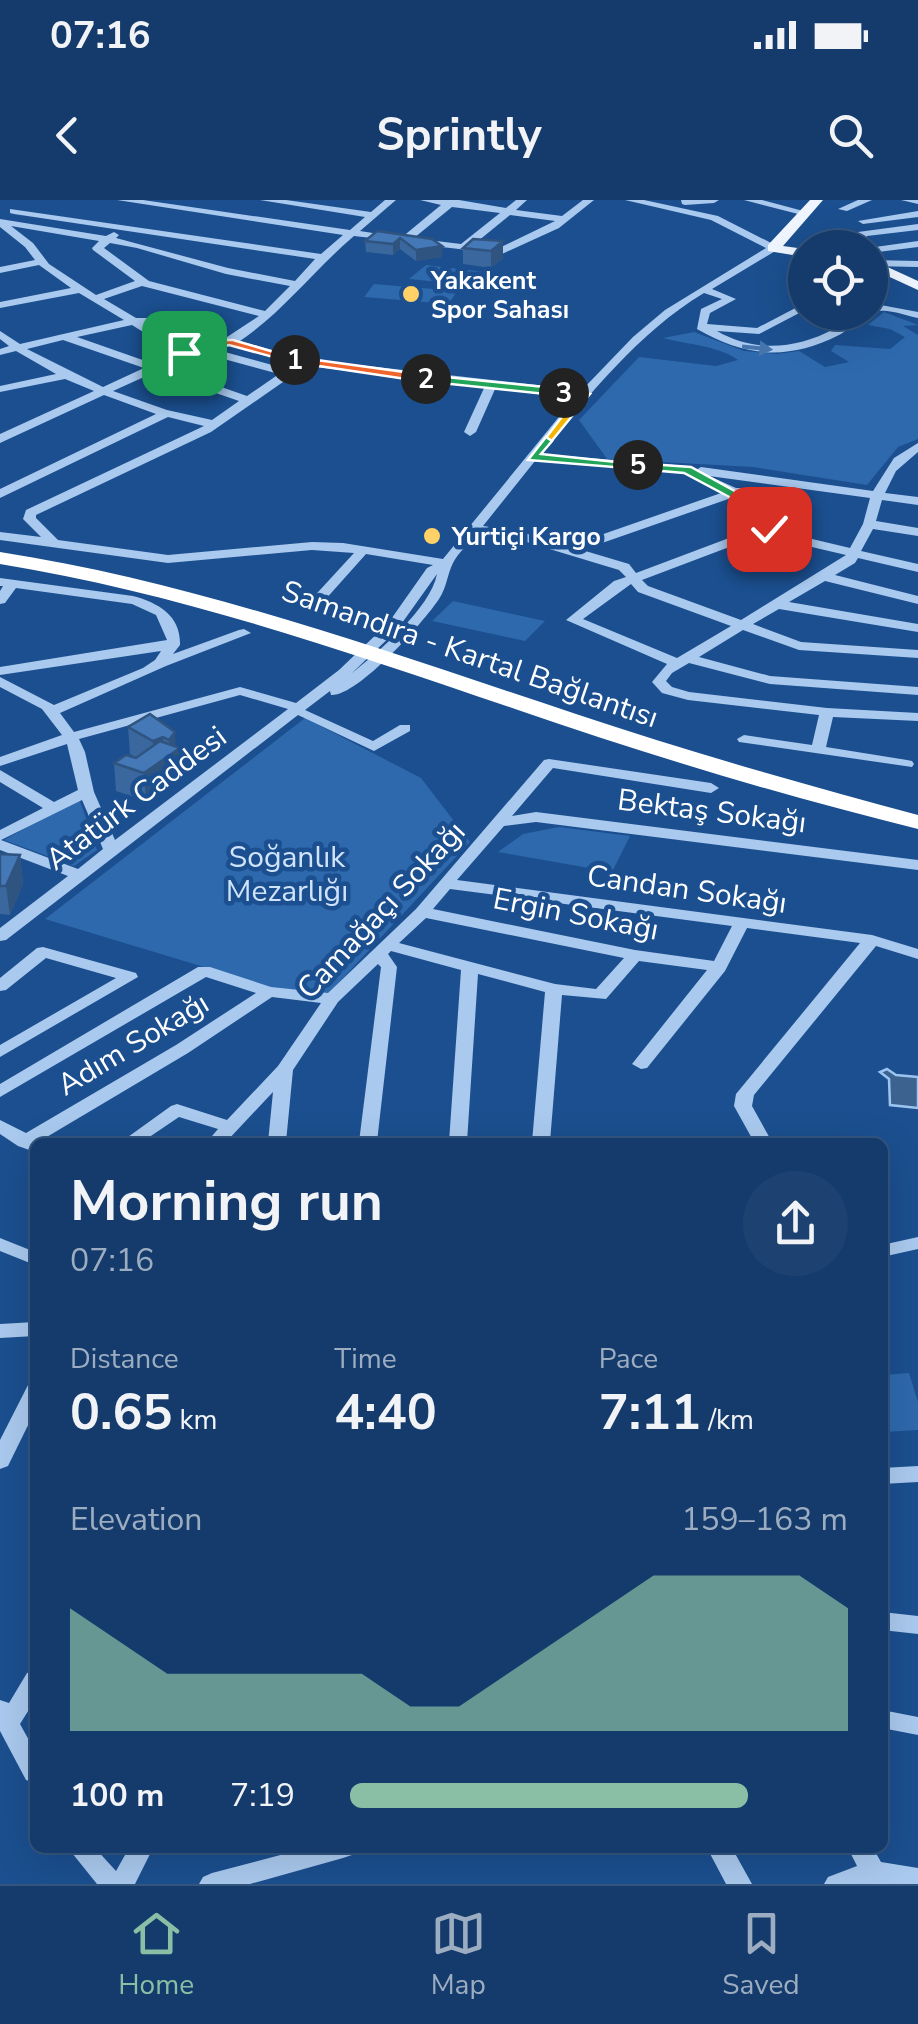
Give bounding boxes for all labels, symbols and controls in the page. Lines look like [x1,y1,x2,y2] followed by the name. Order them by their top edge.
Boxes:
[50,10,151,61] text: 07:16
[376,105,542,166] text: Sprintly
[40,108,95,163] icon: back
[823,108,878,163] icon: search
[788,230,888,330] map controls
[788,230,888,330] button: locate
[430,264,569,327] place label: Yakakent Spor Sahası
[400,283,422,305] marker: Yakakent Spor Sahası
[142,311,227,396] pin
[157,326,212,381] icon: arrive
[270,335,320,385] pin: 1
[287,341,303,379] text: 1
[742,341,774,357] one-way arrow
[401,354,451,404] pin: 2
[418,360,434,398] text: 2
[539,368,589,418] pin: 3
[556,374,572,412] text: 3
[613,440,663,490] pin: 5
[630,446,646,484] text: 5
[727,487,812,572] pin
[742,502,797,557] icon: check
[451,520,601,554] place label: Yurtiçi Kargo
[421,525,443,547] marker: Yurtiçi Kargo
[276,571,664,738] street label: Samandıra - Kartal Bağlantısı
[37,717,235,880] street label: Atatürk Caddesi
[615,780,809,843] street label: Bektaş Sokağı
[288,812,475,1008] street label: Camağaçı Sokağı
[226,837,348,912] park label: Soğanlık Mezarlığı
[584,855,789,924] street label: Candan Sokağı
[490,878,662,951] street label: Ergin Sokağı
[50,983,217,1106] street label: Adım Sokağı
[70,1164,383,1239] text: Morning run
[743,1171,848,1276] button: share
[70,1239,154,1282] text: 07:16
[70,1340,179,1378] text: Distance
[334,1340,397,1378] text: Time
[599,1340,658,1378] text: Pace
[70,1378,172,1447] text: 0.65
[334,1378,437,1447] text: 4:40
[599,1378,701,1447] text: 7:11
[172,1401,218,1439] text: km
[701,1401,754,1439] text: /km
[70,1498,203,1541] text: Elevation
[681,1498,848,1541] text: 159–163 m
[70,1774,164,1817] text: 100 m
[230,1774,295,1817] text: 7:19
[118,1906,194,2004] tab: Home
[431,1906,486,2004] tab: Map
[722,1906,800,2004] tab: Saved

